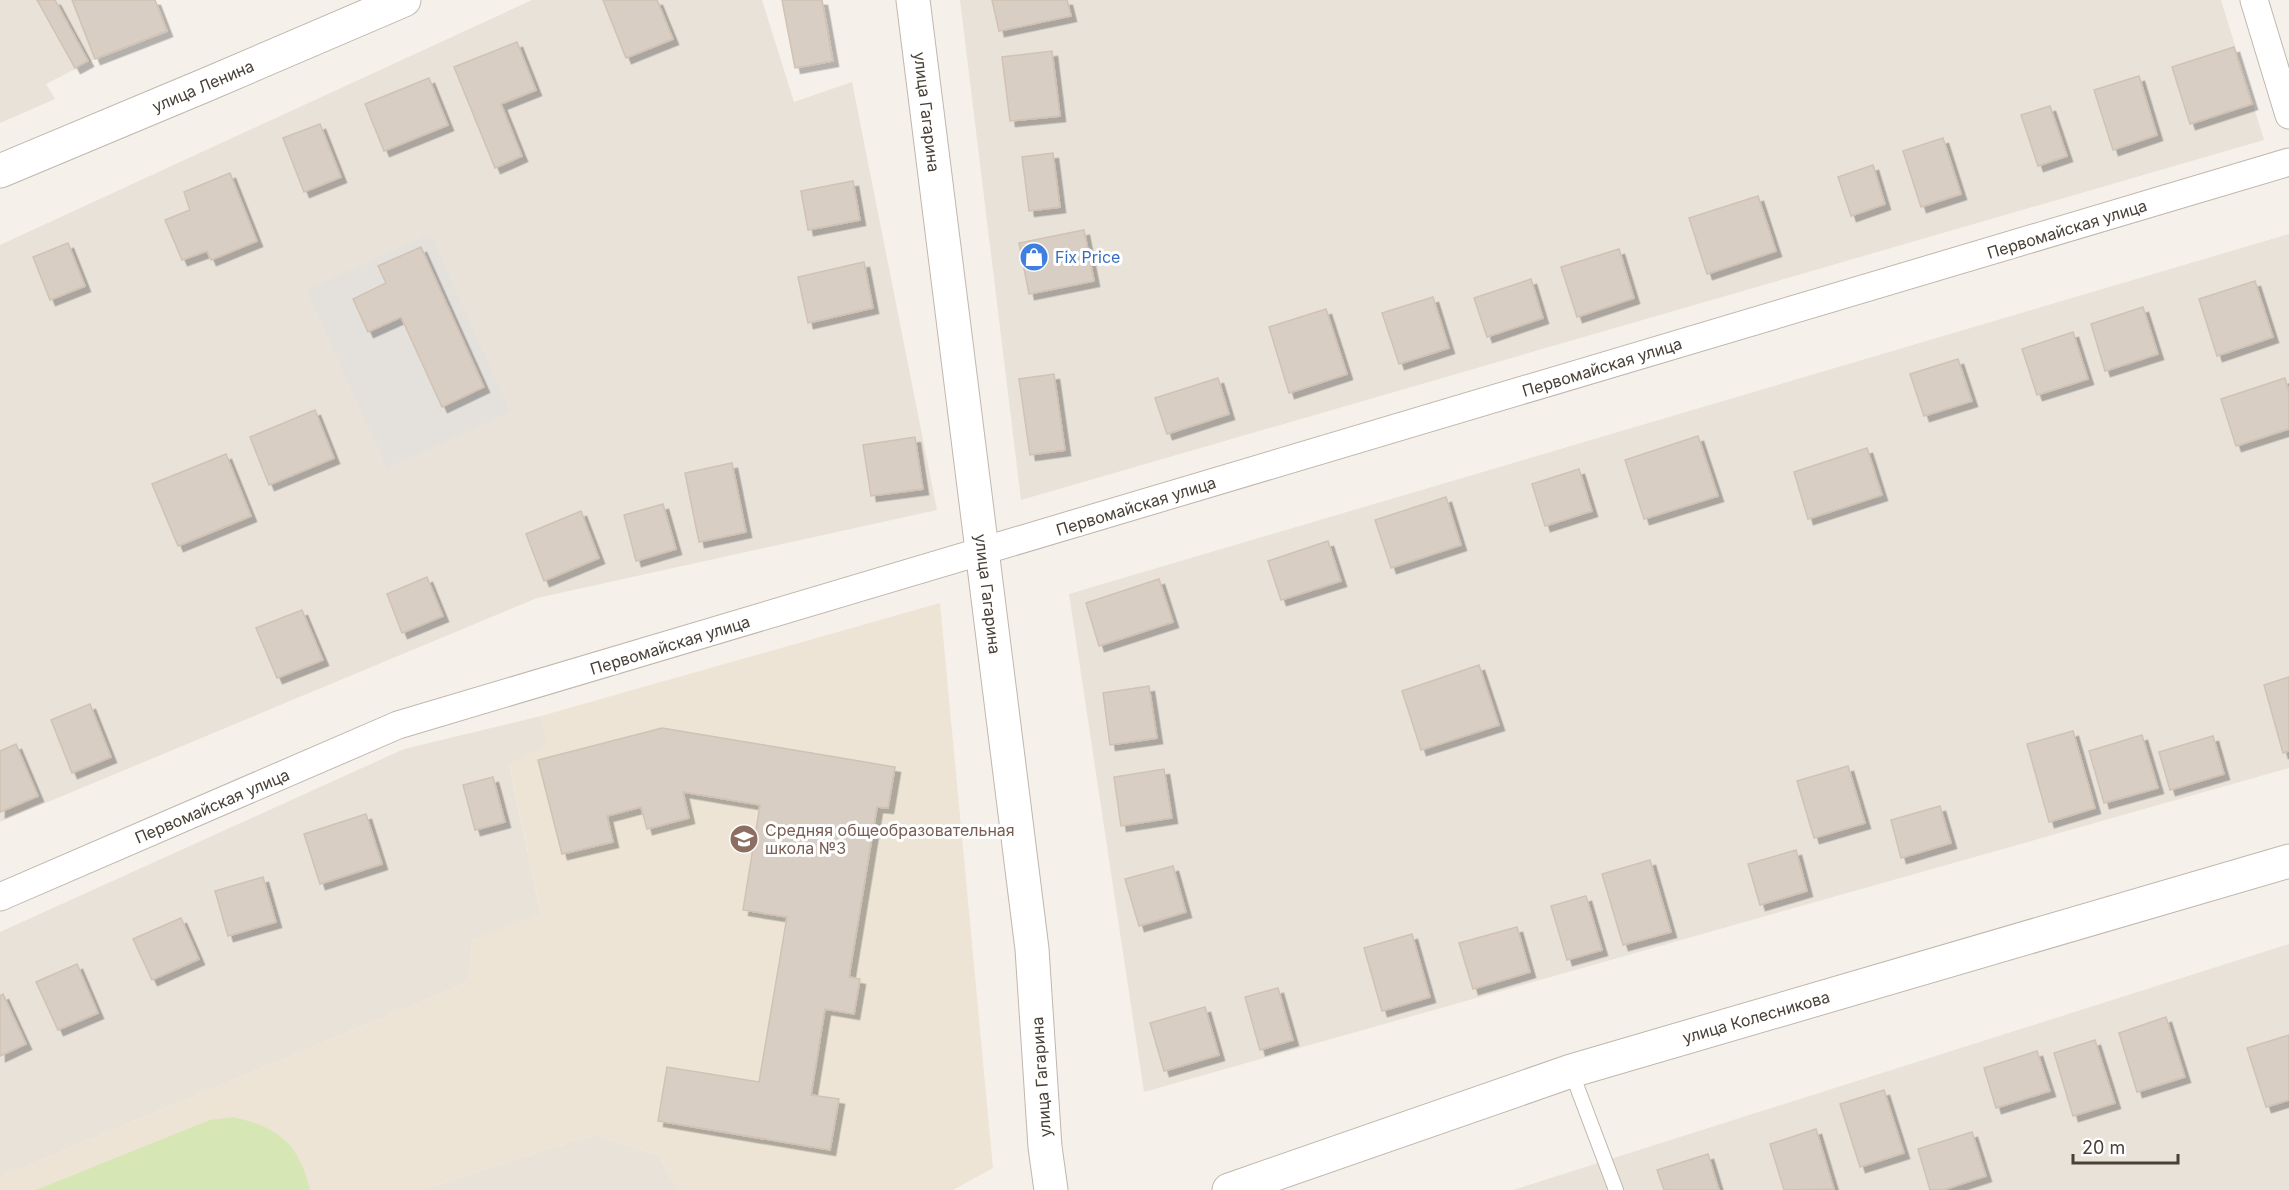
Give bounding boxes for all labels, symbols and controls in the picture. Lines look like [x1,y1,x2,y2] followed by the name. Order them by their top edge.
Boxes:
[910,51,944,173] street label: улица Гагарина
[149,56,257,116] street label: улица Ленина
[1985,195,2149,263] street label: Первомайская улица
[1018,241,1050,273] shop icon: Fix Price
[1055,247,1120,267] place label: Fix Price
[1520,333,1684,401] street label: Первомайская улица
[1054,472,1218,540] street label: Первомайская улица
[971,533,1005,655] street label: улица Гагарина
[588,611,752,679] street label: Первомайская улица
[132,764,292,848] street label: Первомайская улица
[765,820,1015,858] place label: Средняя общеобразовательная школа №3
[728,823,760,855] school or university icon: Средняя общеобразовательная школа №3
[1680,986,1832,1048] street label: улица Колесникова
[1027,1016,1055,1138] street label: улица Гагарина
[2073,1127,2178,1165] scale bar
[2082,1137,2125,1158] text: 20 m

